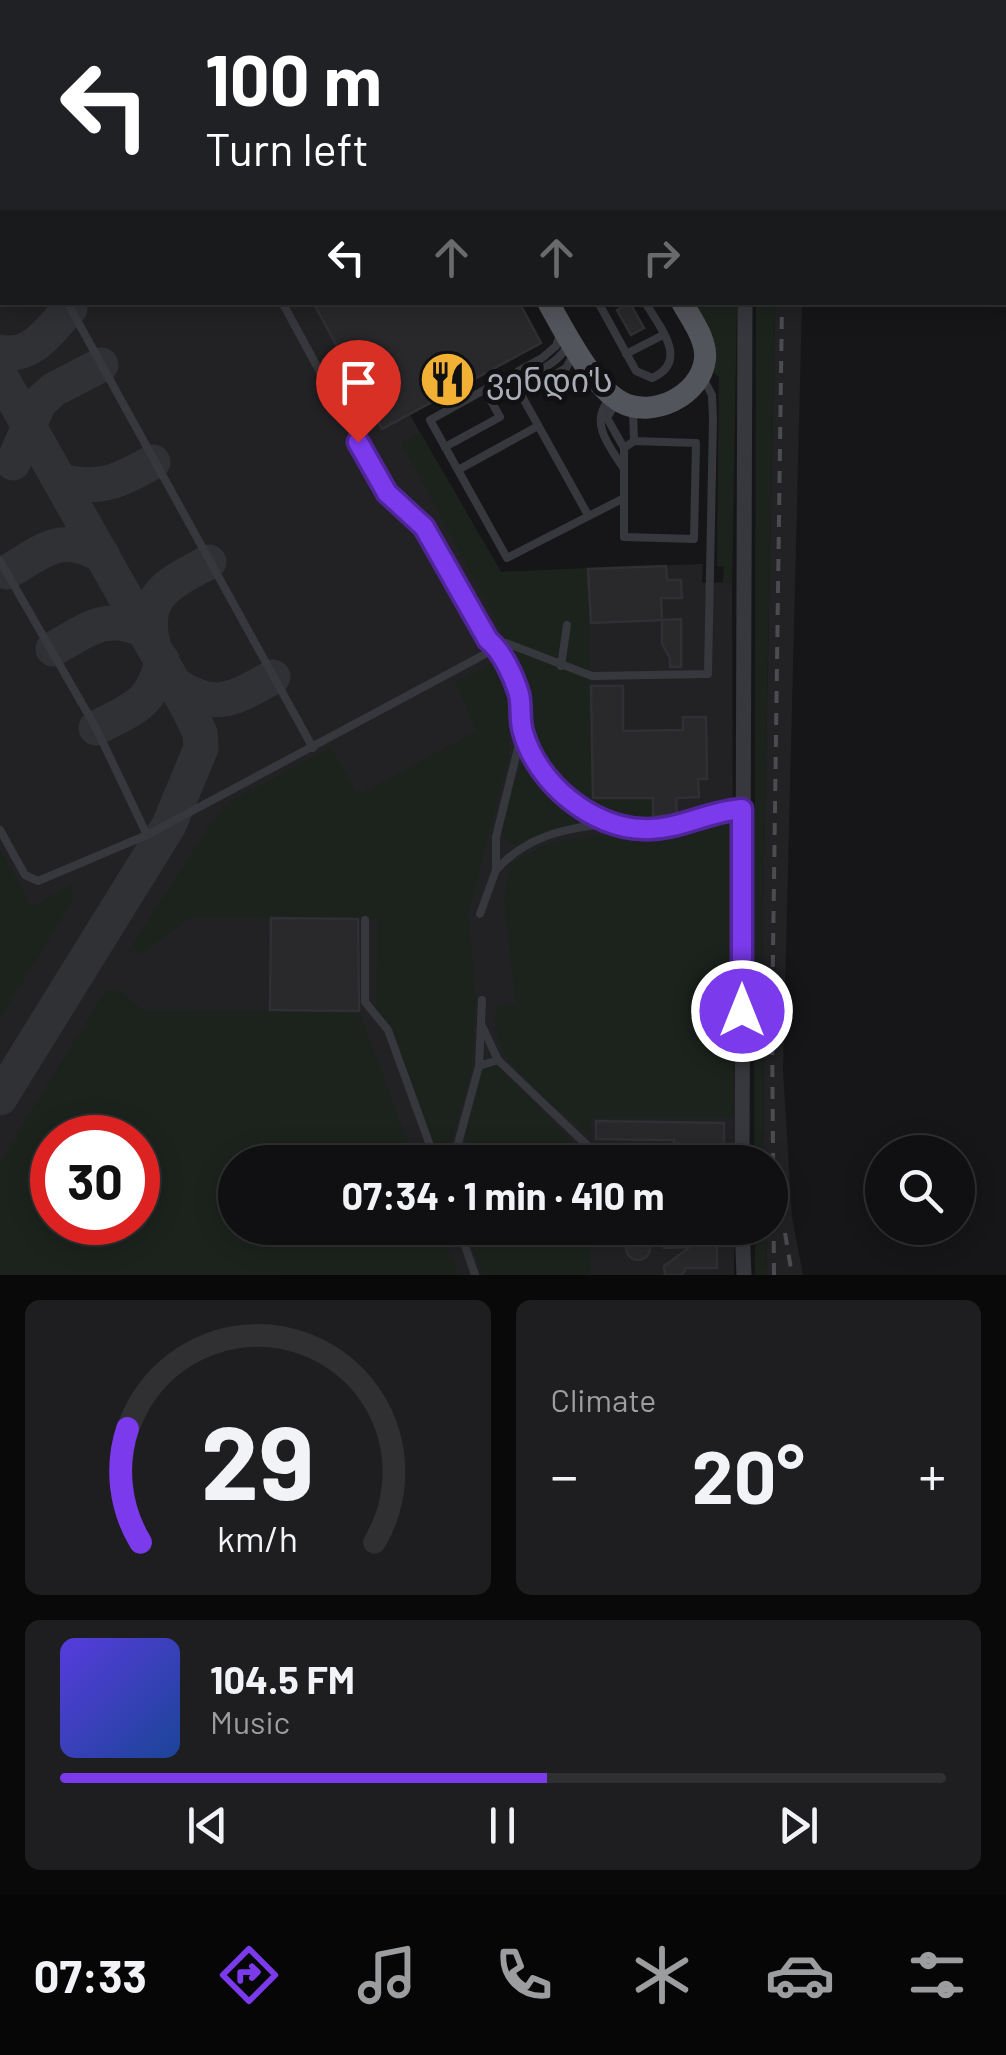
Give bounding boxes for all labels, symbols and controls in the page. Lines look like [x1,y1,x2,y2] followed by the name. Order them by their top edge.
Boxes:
[205,36,382,120] text: 100 m
[40,40,170,170] icon: left
[205,121,369,175] text: Turn left
[319,230,374,285] icon: left
[424,230,479,285] icon: ahead
[529,230,584,285] icon: ahead
[634,230,689,285] icon: right
[316,340,401,443] pin
[417,349,477,409] restaurant icon: ვენდი'ს
[331,355,386,410] icon: arrive
[486,360,613,401] place label: ვენდი'ს
[690,959,794,1063] position arrow
[30,1115,160,1245] speed limit sign: 30
[865,1135,975,1245] map controls
[865,1135,975,1245] button: search
[341,1172,665,1218] text: 07:34 · 1 min · 410 m
[551,1380,656,1418] text: Climate
[201,1396,314,1521] text: 29
[692,1429,805,1519] text: 20°
[551,1441,578,1507] text: −
[918,1441,946,1507] text: +
[217,1516,298,1559] text: km/h
[210,1656,355,1702] text: 104.5 FM
[210,1702,290,1740] text: Music
[180,1798,235,1853] icon: previous
[475,1798,530,1853] icon: pause
[771,1798,826,1853] icon: next
[214,1940,284,2010] icon: directions
[352,1940,422,2010] icon: music
[489,1940,559,2010] icon: phone
[627,1940,697,2010] icon: climate
[765,1940,835,2010] icon: car
[902,1940,972,2010] icon: filters
[34,1948,147,2002] text: 07:33

